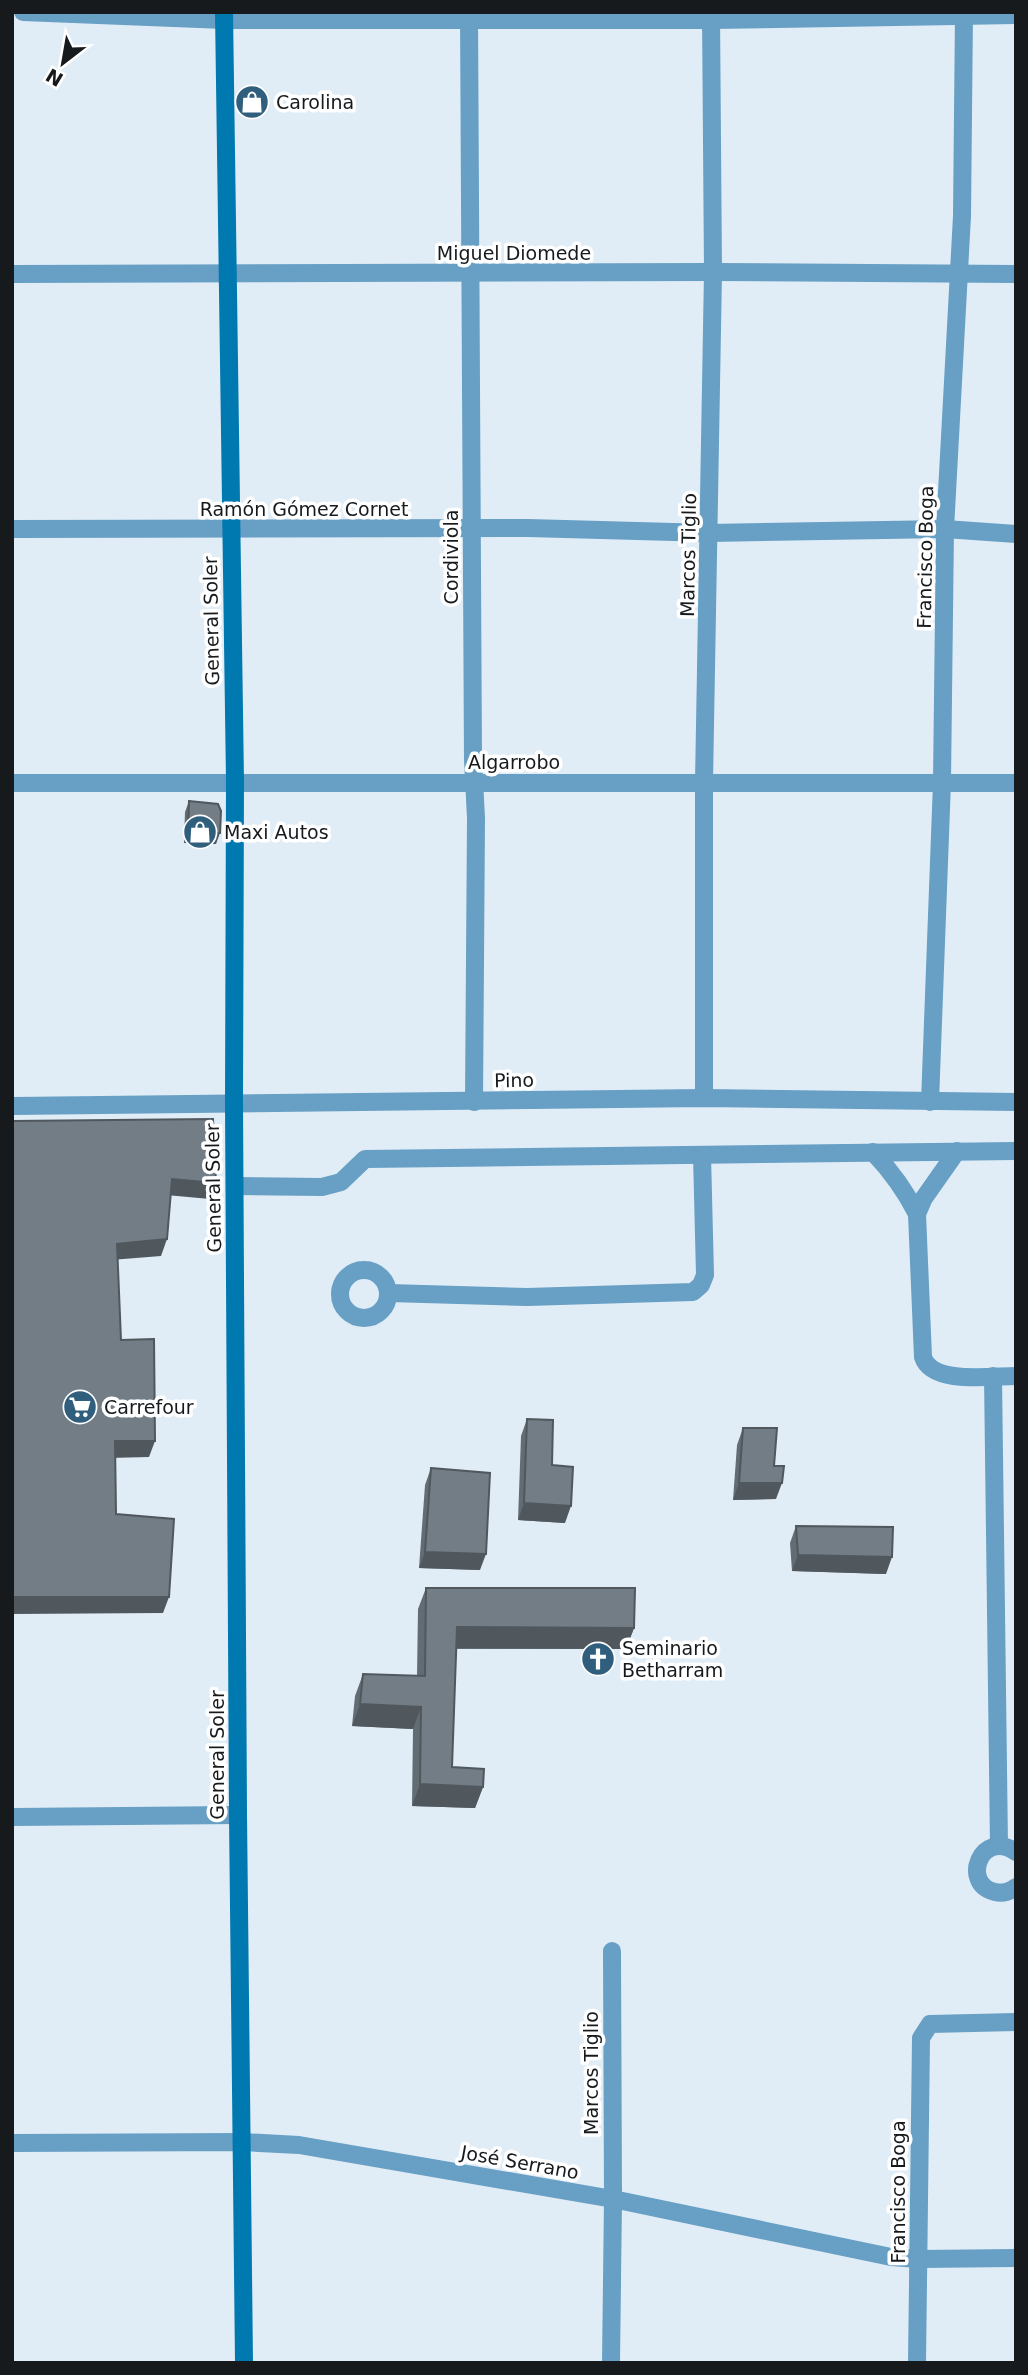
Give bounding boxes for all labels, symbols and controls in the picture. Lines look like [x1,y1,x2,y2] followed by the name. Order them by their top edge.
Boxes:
[28,28,98,98] north arrow
[42,64,67,91] text: N
[233,83,271,121] shop icon: Carolina
[276,91,354,113] place label: Carolina
[437,242,591,264] street label: Miguel Diomede
[913,485,937,629] street label: Francisco Boga
[676,493,700,617] street label: Marcos Tiglio
[200,498,408,520] street label: Ramón Gómez Cornet
[440,510,462,604] street label: Cordiviola
[199,556,223,686] street label: General Soler
[468,751,560,773] street label: Algarrobo
[181,813,219,851] shop icon: Maxi Autos
[224,821,329,843] place label: Maxi Autos
[494,1069,534,1091] street label: Pino
[201,1123,225,1253] street label: General Soler
[61,1388,99,1426] supermarket icon: Carrefour
[104,1396,194,1418] place label: Carrefour
[622,1637,723,1681] place label: Seminario Betharram
[579,1640,617,1678] church icon: Seminario Betharram
[206,1690,228,1820] street label: General Soler
[580,2011,602,2135] street label: Marcos Tiglio
[887,2120,909,2264] street label: Francisco Boga
[458,2141,581,2183] street label: José Serrano

